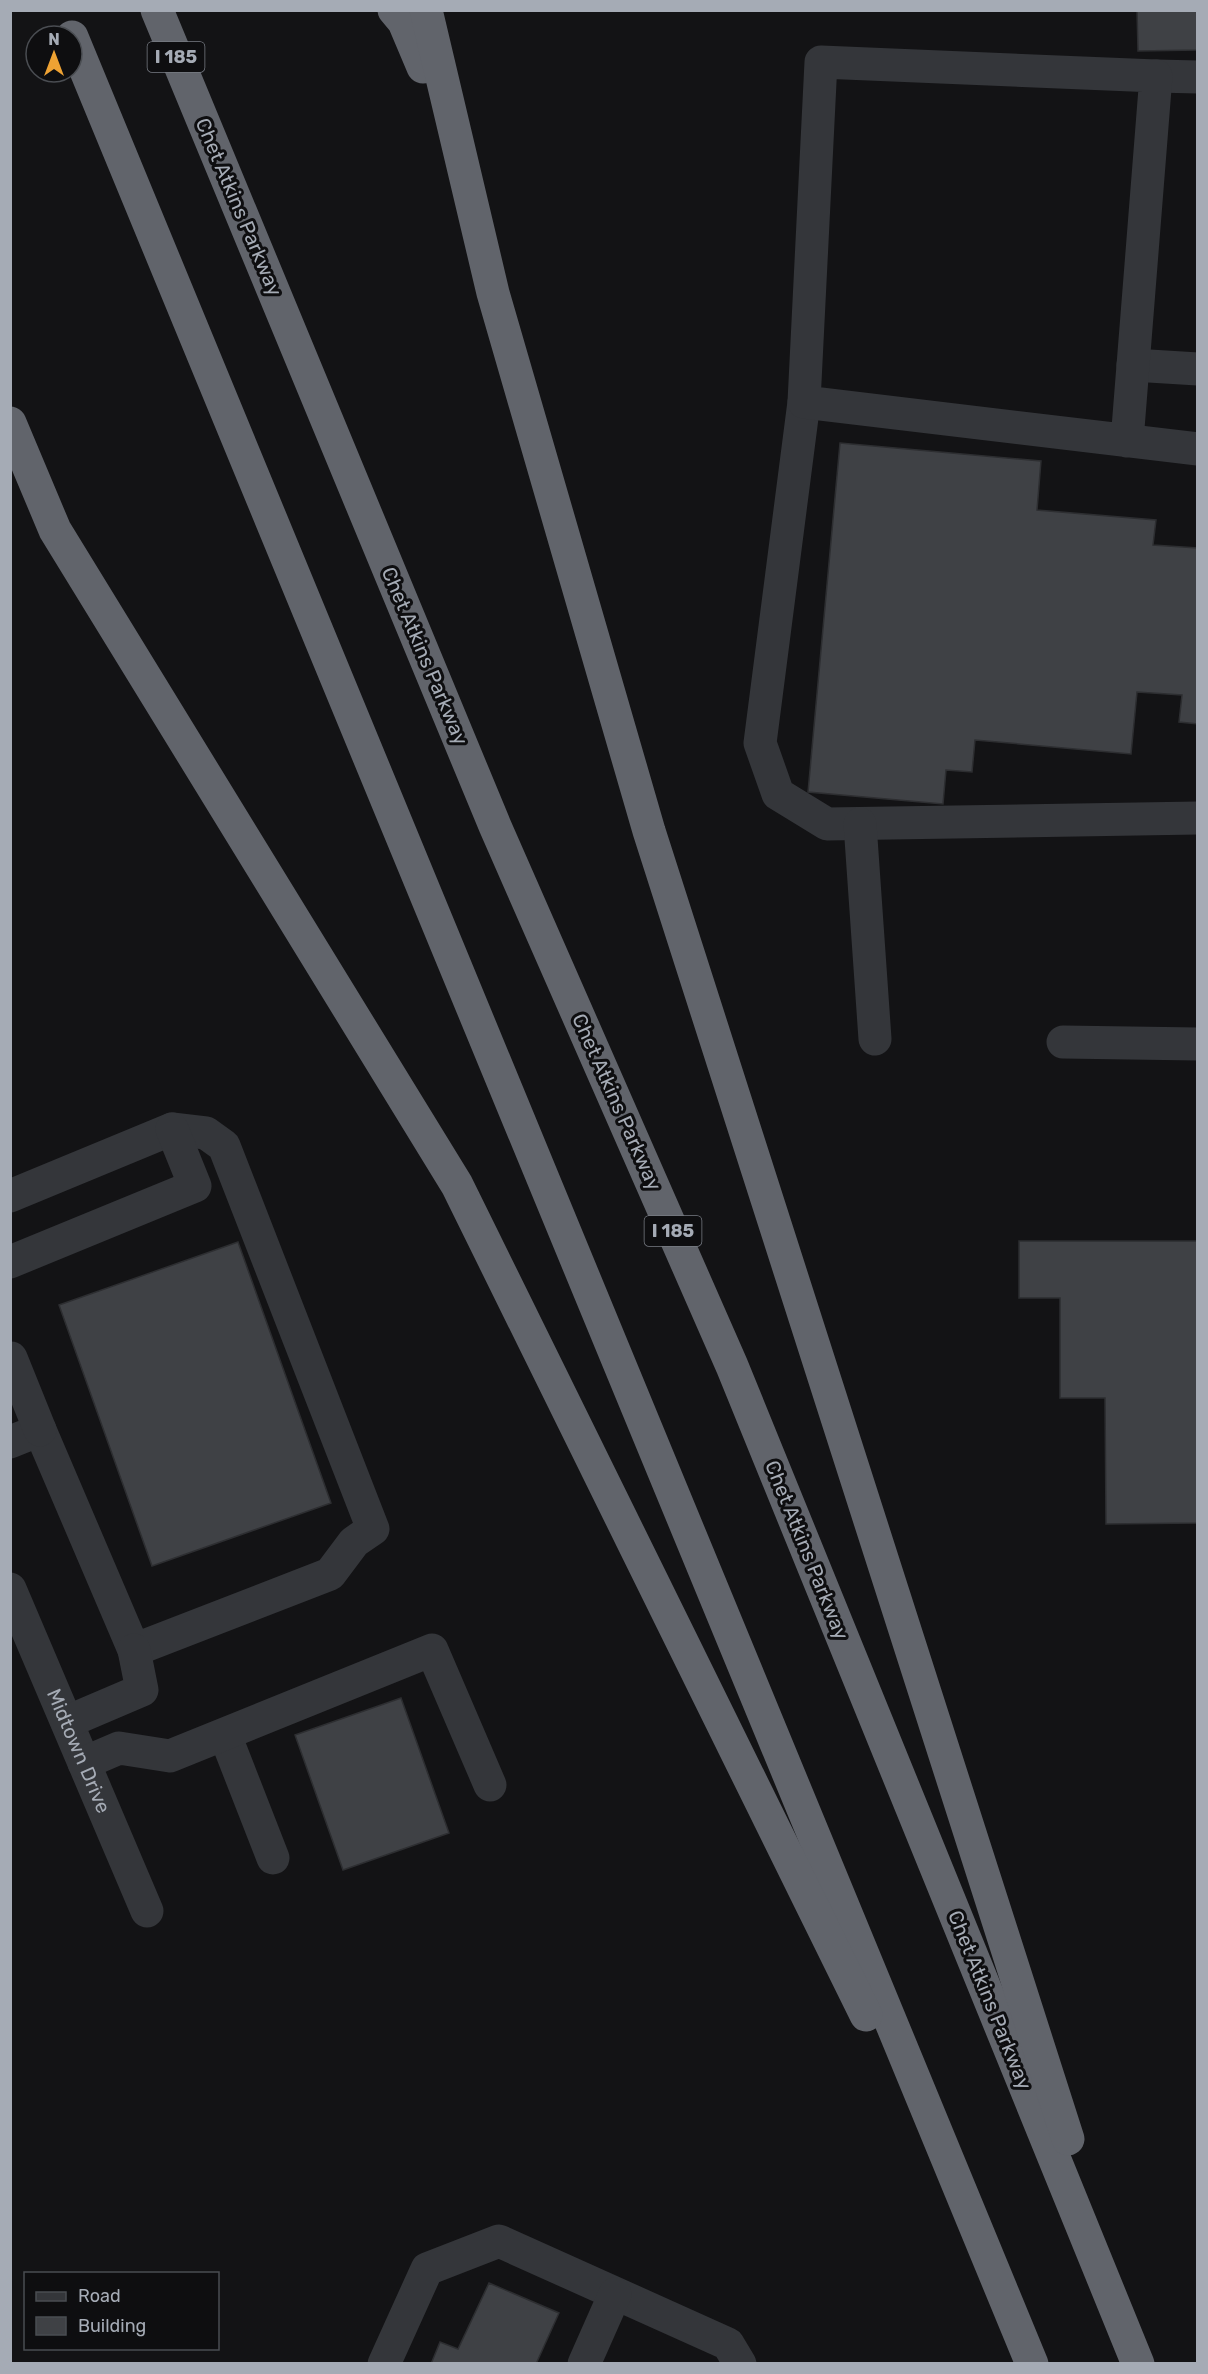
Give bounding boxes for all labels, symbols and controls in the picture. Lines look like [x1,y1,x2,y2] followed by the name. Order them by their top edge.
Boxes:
[24,24,84,84] north arrow
[48,30,60,49] text: N
[148,42,204,72] road number: I 185
[191,114,287,300] street label: Chet Atkins Parkway
[377,563,473,749] street label: Chet Atkins Parkway
[567,1010,667,1194] street label: Chet Atkins Parkway
[644,1216,702,1246] road number: I 185
[760,1457,854,1643] street label: Chet Atkins Parkway
[42,1685,116,1817] street label: Midtown Drive
[943,1907,1037,2093] street label: Chet Atkins Parkway
[24,2272,219,2350] legend
[78,2285,121,2307] text: Road
[78,2315,146,2337] text: Building

